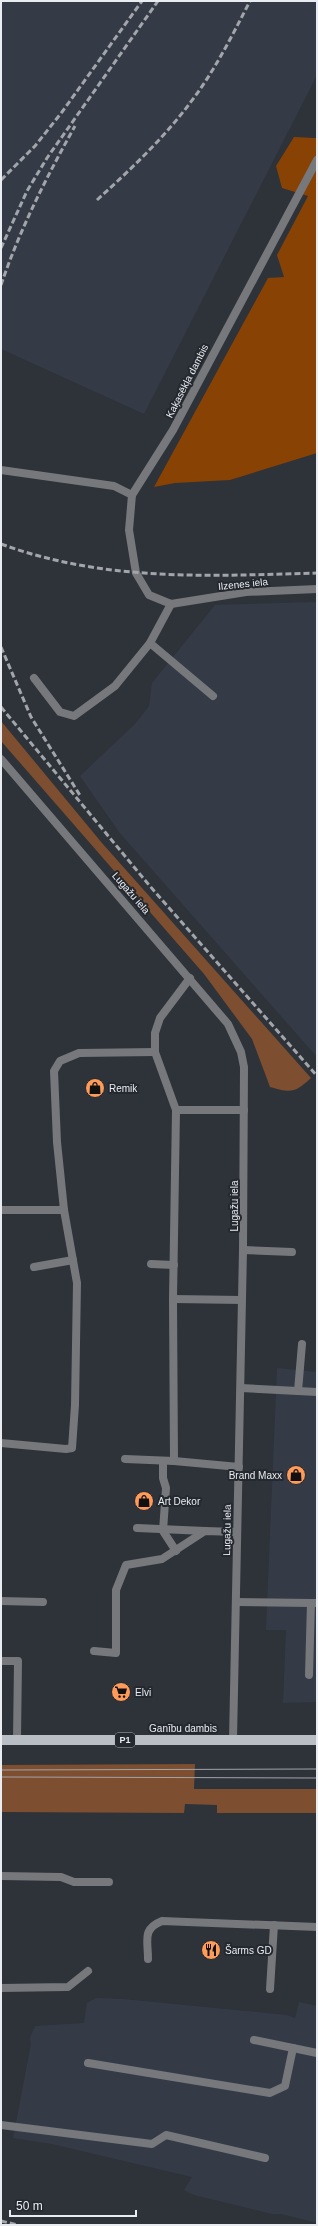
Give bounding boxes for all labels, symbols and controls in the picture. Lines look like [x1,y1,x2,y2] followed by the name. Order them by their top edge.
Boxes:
[164,342,210,420] street label: Kaķasēkļa dambis
[218,576,269,592] street label: Ilzenes iela
[110,870,152,916] street label: Lugažu iela
[84,1077,106,1099] shop icon: Remik
[109,1083,138,1094] place label: Remik
[229,1180,240,1232] street label: Lugažu iela
[285,1464,307,1486] shop icon: Brand Maxx
[229,1470,282,1481] place label: Brand Maxx
[133,1490,155,1512] shop icon: Art Dekor
[158,1496,201,1507] place label: Art Dekor
[221,1504,233,1556] street label: Lugažu iela
[110,1681,132,1703] supermarket icon: Elvi
[135,1687,151,1698] place label: Elvi
[149,1723,217,1734] street label: Ganību dambis
[115,1733,135,1747] road number: P1
[200,1939,222,1961] restaurant icon: Šarms GD
[225,1944,272,1956] place label: Šarms GD
[10,2192,136,2218] scale bar
[16,2199,43,2213] text: 50 m

